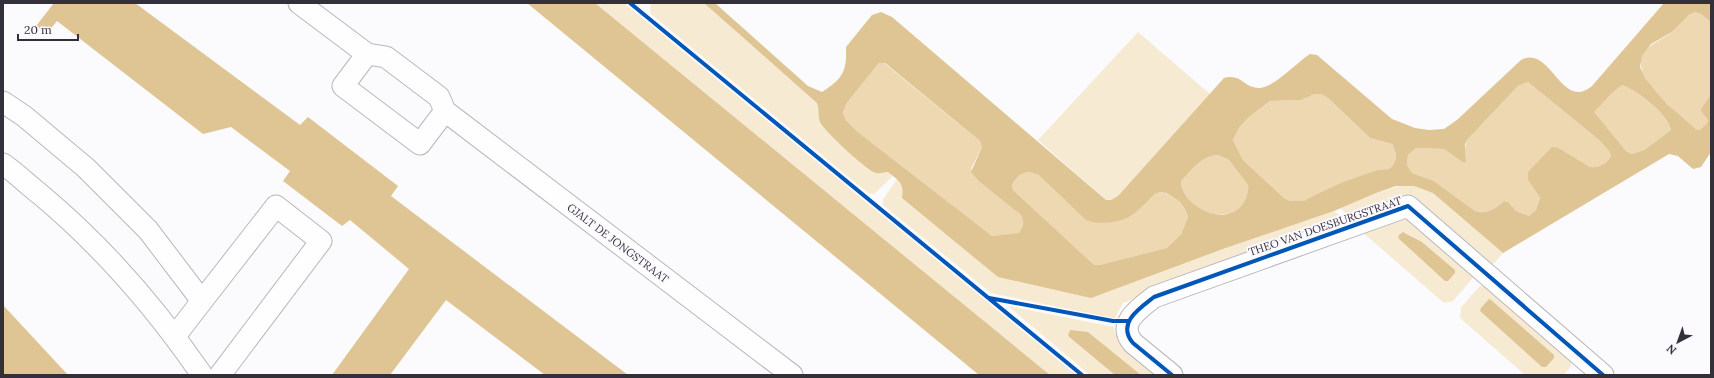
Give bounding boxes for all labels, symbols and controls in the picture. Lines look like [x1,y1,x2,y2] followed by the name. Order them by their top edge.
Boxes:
[18,16,78,42] scale bar
[24,22,52,37] text: 20 m
[1247,193,1403,259] street label: THEO VAN DOESBURGSTRAAT
[564,200,672,286] street label: GJALT DE JONGSTRAAT
[1658,322,1698,362] north arrow
[1663,341,1679,358] text: N

